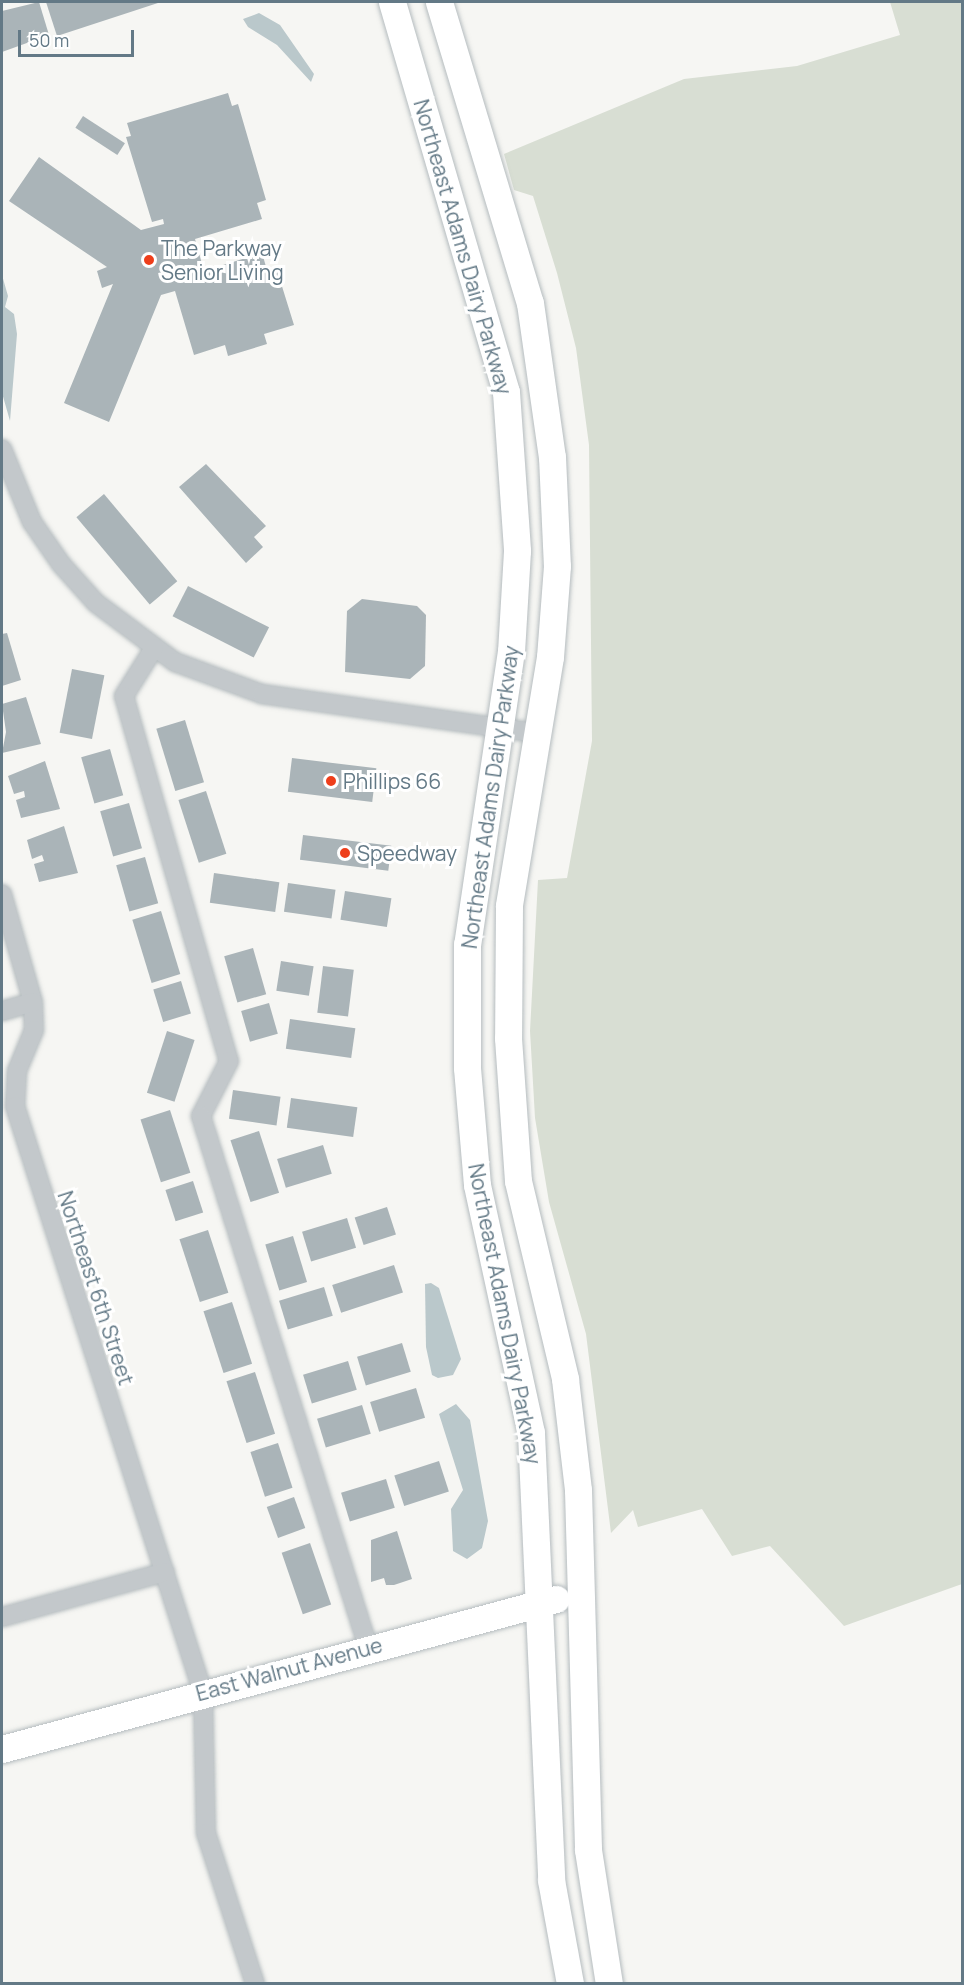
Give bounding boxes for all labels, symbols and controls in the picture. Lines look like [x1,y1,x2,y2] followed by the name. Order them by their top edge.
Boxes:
[21,18,136,56] scale bar
[29,28,69,52] text: 50 m
[409,97,517,397] street label: Northeast Adams Dairy Parkway
[161,235,284,285] place label: The Parkway Senior Living
[142,253,156,267] marker: The Parkway Senior Living
[456,644,524,950] street label: Northeast Adams Dairy Parkway
[343,768,441,794] place label: Phillips 66
[324,774,338,788] marker: Phillips 66
[357,840,457,866] place label: Speedway
[338,846,352,860] marker: Speedway
[463,1161,547,1467] street label: Northeast Adams Dairy Parkway
[53,1188,139,1388] street label: Northeast 6th Street
[193,1632,385,1706] street label: East Walnut Avenue

